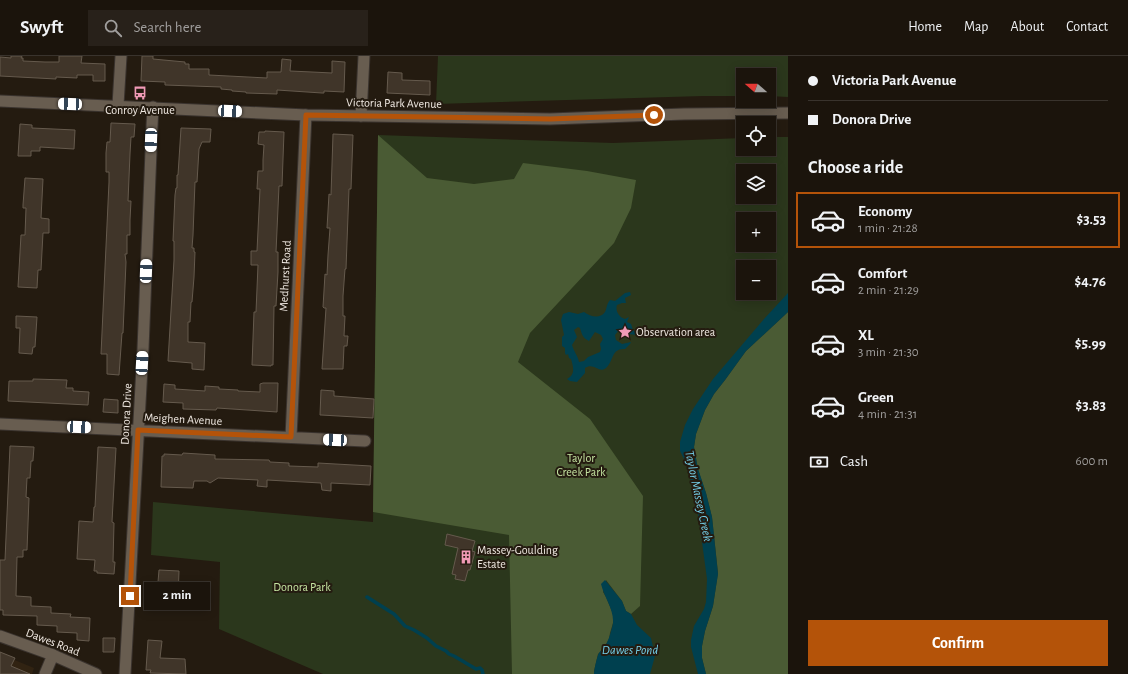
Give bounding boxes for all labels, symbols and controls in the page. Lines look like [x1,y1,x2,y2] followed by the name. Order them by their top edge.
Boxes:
[88,10,368,46] search box
[102,17,124,39] icon: search
[20,18,64,37] text: Swyft
[134,20,201,35] text: Search here
[908,20,942,34] text: Home
[964,20,988,34] text: Map
[1010,20,1044,34] text: About
[1066,20,1108,34] text: Contact
[736,68,776,108] north arrow
[736,68,776,300] map controls
[832,73,956,88] text: Victoria Park Avenue
[132,85,148,101] bus stop icon: Conroy Avenue
[346,96,442,110] street label: Victoria Park Avenue
[58,98,82,110] car
[105,104,175,117] place label: Conroy Avenue
[218,104,242,118] car
[645,106,663,124] route start
[832,112,911,127] text: Donora Drive
[736,116,776,156] button: locate
[145,128,157,152] car
[808,159,903,177] text: Choose a ride
[736,164,776,204] button: layers
[810,202,846,238] icon: car
[858,204,912,219] text: Economy
[736,212,776,252] button: +
[1076,212,1106,227] text: $3.53
[858,222,918,235] text: 1 min · 21:28
[277,240,293,312] street label: Medhurst Road
[140,259,152,283] car
[736,260,776,300] button: −
[810,264,846,300] icon: car
[858,266,907,281] text: Comfort
[1075,274,1106,289] text: $4.76
[858,284,919,297] text: 2 min · 21:29
[617,324,633,340] place icon: Observation area
[636,326,716,338] place label: Observation area
[810,326,846,362] icon: car
[858,328,874,343] text: XL
[1075,336,1106,351] text: $5.99
[858,346,919,359] text: 3 min · 21:30
[135,351,149,375] car
[118,383,134,445] street label: Donora Drive
[810,388,846,424] icon: car
[858,390,894,405] text: Green
[1075,398,1106,413] text: $3.83
[858,408,917,421] text: 4 min · 21:31
[144,411,222,427] street label: Meighen Avenue
[67,420,91,434] car
[323,433,347,447] car
[682,449,714,543] water label: Taylor Massey Creek
[808,451,830,473] icon: cash
[556,452,606,478] park label: Taylor Creek Park
[840,454,868,469] text: Cash
[1076,455,1108,468] text: 600 m
[477,544,558,570] place label: Massey-Goulding Estate
[458,549,474,565] building icon: Massey-Goulding Estate
[273,581,331,593] park label: Donora Park
[144,582,210,610] callout: 2 min
[121,587,139,605] route end
[163,589,191,602] text: 2 min
[808,620,1108,666] button: Confirm
[24,626,82,658] street label: Dawes Road
[602,644,658,657] water label: Dawes Pond

